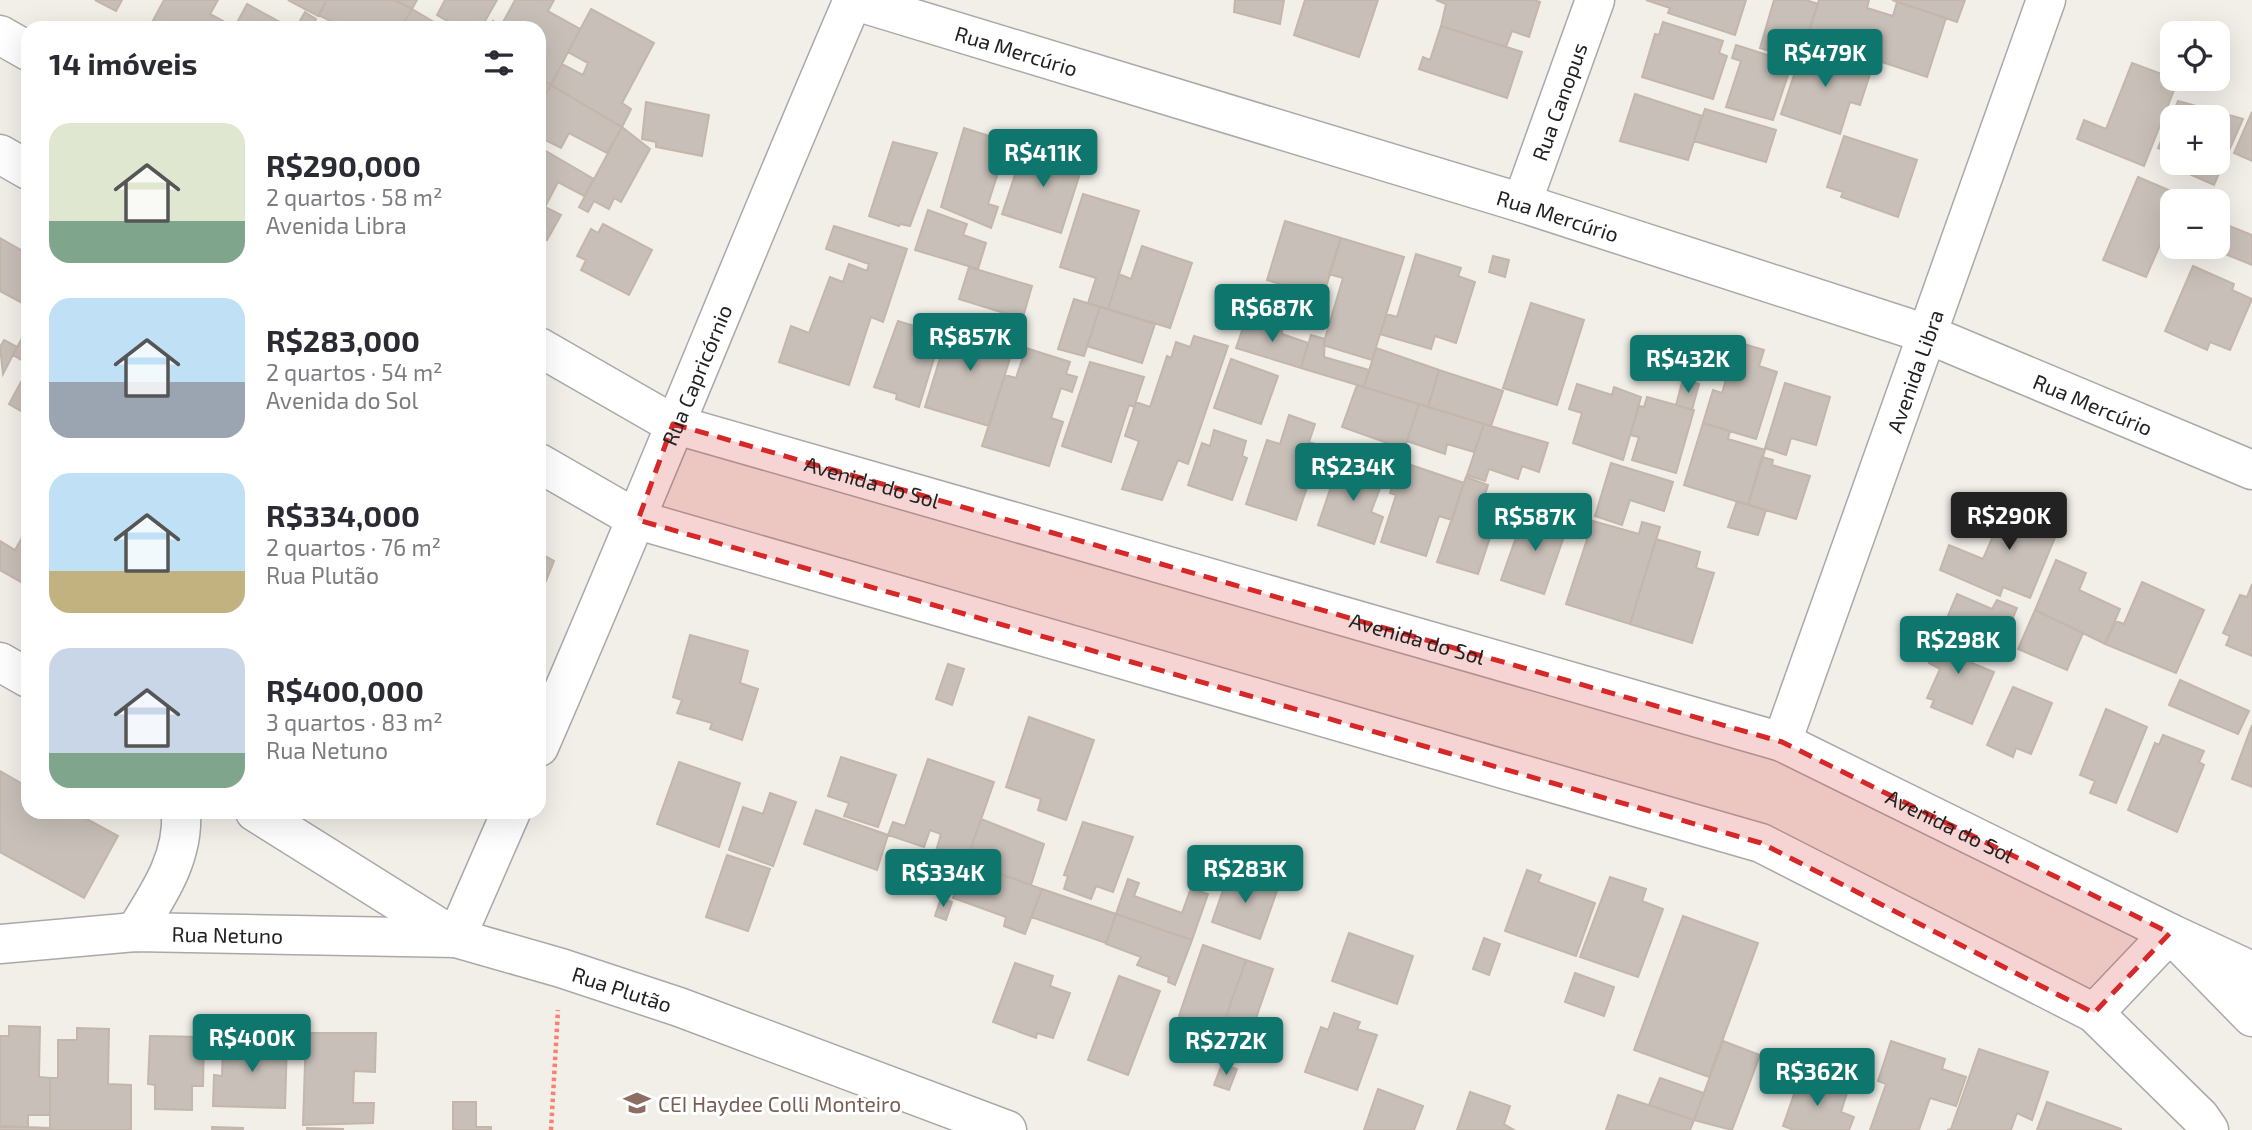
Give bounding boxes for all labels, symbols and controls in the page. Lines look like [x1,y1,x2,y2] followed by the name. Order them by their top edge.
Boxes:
[952,20,1081,80] street label: Rua Mercúrio
[2160,21,2230,259] map controls
[2160,21,2230,91] button: locate
[1768,29,1882,89] pin: R$479K
[1783,38,1867,66] text: R$479K
[1526,39,1591,164] street label: Rua Canopus
[480,44,518,82] icon: filters
[49,45,198,81] text: 14 imóveis
[2160,105,2230,175] button: +
[986,130,1100,189] pin: R$411K
[1004,138,1082,166] text: R$411K
[266,147,421,183] text: R$290,000
[105,151,189,235] icon: home
[266,183,442,211] text: 2 quartos · 58 m²
[1494,184,1622,246] street label: Rua Mercúrio
[2160,189,2230,259] button: −
[266,211,407,239] text: Avenida Libra
[1215,284,1329,344] pin: R$687K
[1231,293,1313,321] text: R$687K
[656,300,736,449] street label: Rua Capricórnio
[1881,306,1947,436] street label: Avenida Libra
[913,314,1027,373] pin: R$857K
[266,322,420,358] text: R$283,000
[929,322,1011,350] text: R$857K
[105,326,189,410] icon: home
[1631,336,1745,395] pin: R$432K
[1646,344,1730,372] text: R$432K
[266,358,443,386] text: 2 quartos · 54 m²
[2030,368,2157,440] street label: Rua Mercúrio
[266,386,418,414] text: Avenida do Sol
[1296,444,1410,503] pin: R$234K
[802,450,944,513] street label: Avenida do Sol
[1311,452,1395,480] text: R$234K
[1952,492,2066,552] pin: R$290K
[1478,494,1592,553] pin: R$587K
[266,497,420,533] text: R$334,000
[105,501,189,585] icon: home
[1967,501,2051,529] text: R$290K
[1494,502,1576,530] text: R$587K
[266,533,441,561] text: 2 quartos · 76 m²
[266,561,379,589] text: Rua Plutão
[1347,606,1489,669] street label: Avenida do Sol
[1901,616,2015,676] pin: R$298K
[1916,625,2000,653] text: R$298K
[266,672,424,708] text: R$400,000
[105,676,189,760] icon: home
[266,708,443,736] text: 3 quartos · 83 m²
[266,736,388,764] text: Rua Netuno
[1882,783,2019,867] street label: Avenida do Sol
[1188,846,1302,905] pin: R$283K
[886,850,1000,909] pin: R$334K
[1203,854,1287,882] text: R$283K
[901,858,985,886] text: R$334K
[172,920,283,947] street label: Rua Netuno
[569,960,675,1016] street label: Rua Plutão
[195,1014,309,1074] pin: R$400K
[1169,1018,1283,1077] pin: R$272K
[209,1023,295,1051] text: R$400K
[1185,1026,1267,1054] text: R$272K
[1760,1048,1874,1108] pin: R$362K
[1776,1057,1858,1085] text: R$362K
[622,1088,652,1118] school or university icon: CEI Haydee Colli Monteiro
[658,1091,901,1116] place label: CEI Haydee Colli Monteiro

